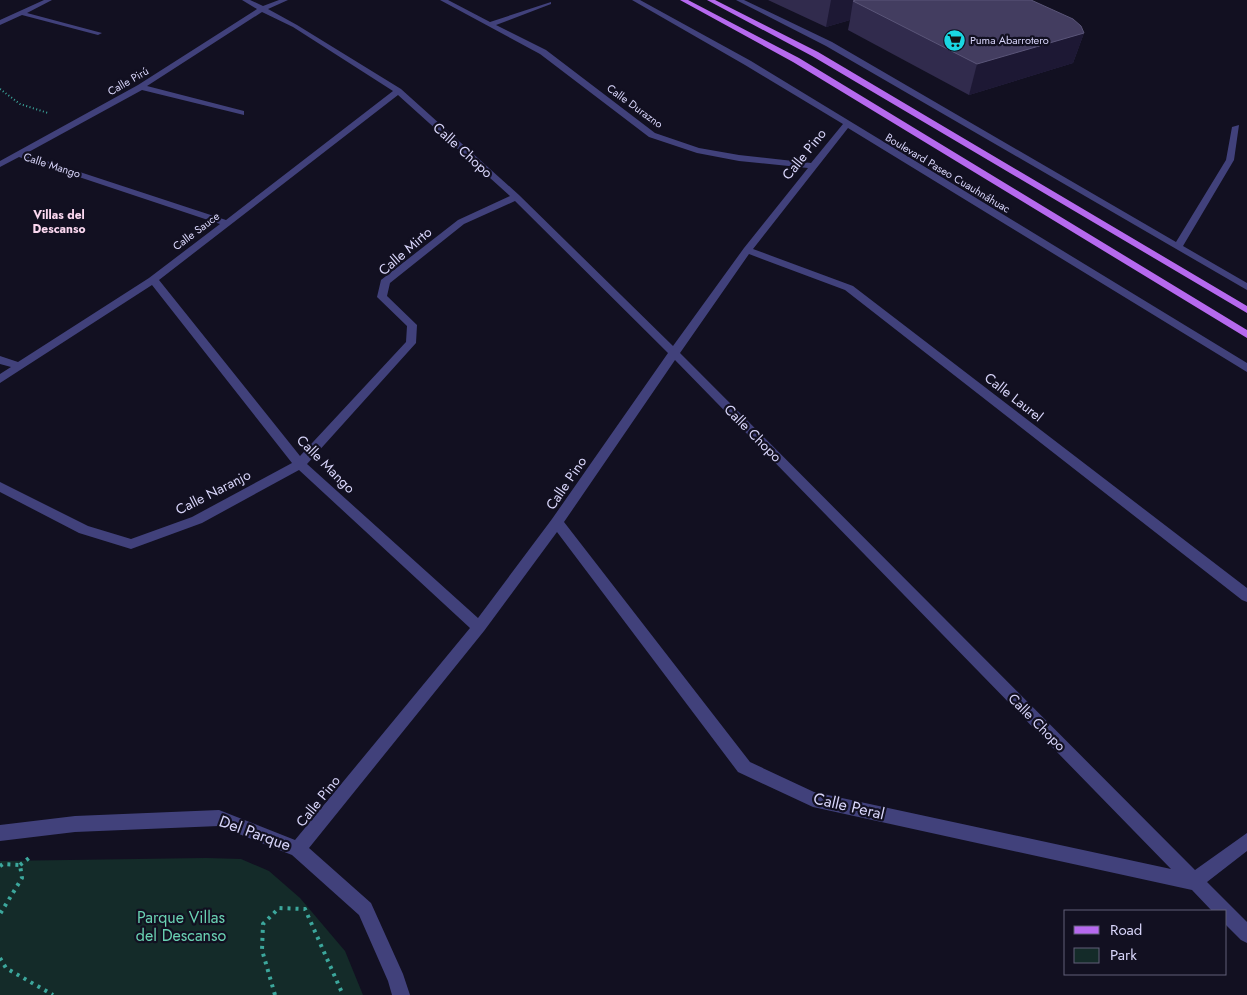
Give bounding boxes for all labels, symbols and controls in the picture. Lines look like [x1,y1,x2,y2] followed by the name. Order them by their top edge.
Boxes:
[942,28,966,52] supermarket icon: Puma Abarrotero
[970,32,1049,48] place label: Puma Abarrotero
[104,63,152,99] street label: Calle Pirú
[604,80,666,132] street label: Calle Durazno
[429,118,498,183] street label: Calle Chopo
[777,124,831,184] street label: Calle Pino
[883,129,1013,217] street label: Boulevard Paseo Cuauhnáhuac
[21,148,83,182] street label: Calle Mango
[32,206,86,238] district label: Villas del Descanso
[169,208,223,254] street label: Calle Sauce
[374,222,436,280] street label: Calle Mirto
[980,368,1048,426] street label: Calle Laurel
[720,400,787,467] street label: Calle Chopo
[292,430,360,498] street label: Calle Mango
[541,452,591,514] street label: Calle Pino
[172,464,254,519] street label: Calle Naranjo
[1004,689,1071,756] street label: Calle Chopo
[291,771,345,831] street label: Calle Pino
[811,787,887,825] street label: Calle Peral
[216,809,294,857] street label: Del Parque
[136,906,226,947] park label: Parque Villas del Descanso
[1064,910,1227,975] legend
[1110,919,1142,941] text: Road
[1110,944,1137,966] text: Park

